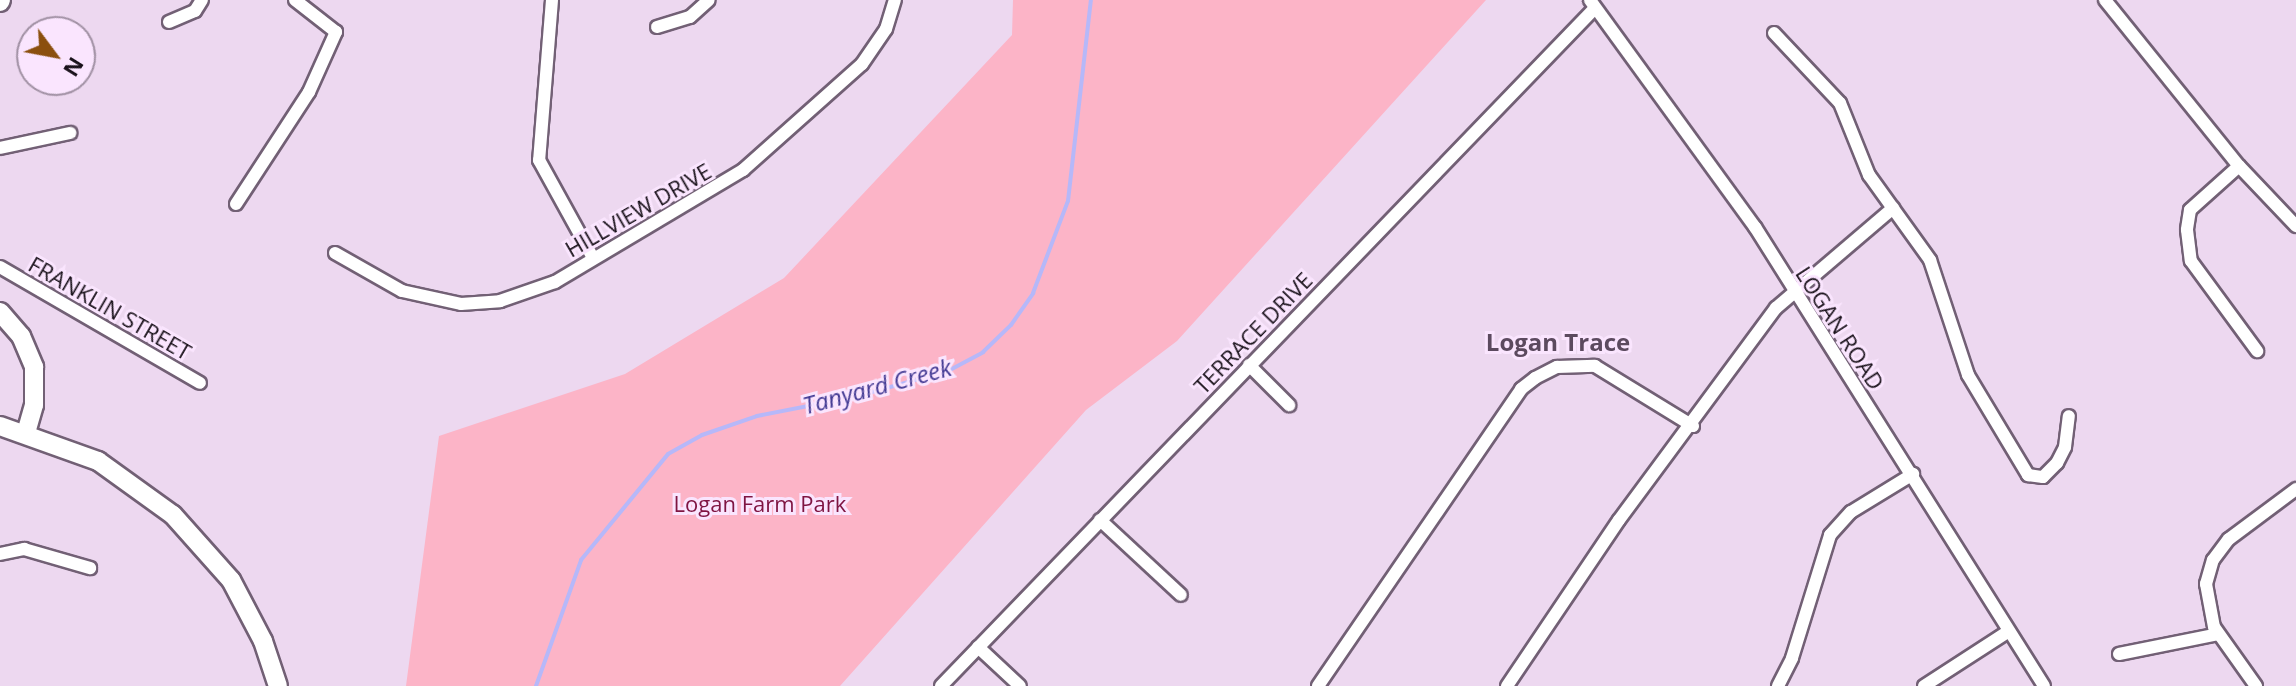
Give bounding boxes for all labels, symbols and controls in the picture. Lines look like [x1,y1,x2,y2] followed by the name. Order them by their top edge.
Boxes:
[16,16,96,96] north arrow
[57,52,92,83] text: N
[560,158,716,262] street label: HILLVIEW DRIVE
[24,251,196,365] street label: FRANKLIN STREET
[1790,262,1890,394] street label: LOGAN ROAD
[1189,267,1317,399] street label: TERRACE DRIVE
[1486,328,1630,356] district label: Logan Trace
[799,352,955,420] water label: Tanyard Creek
[674,491,846,517] park label: Logan Farm Park

